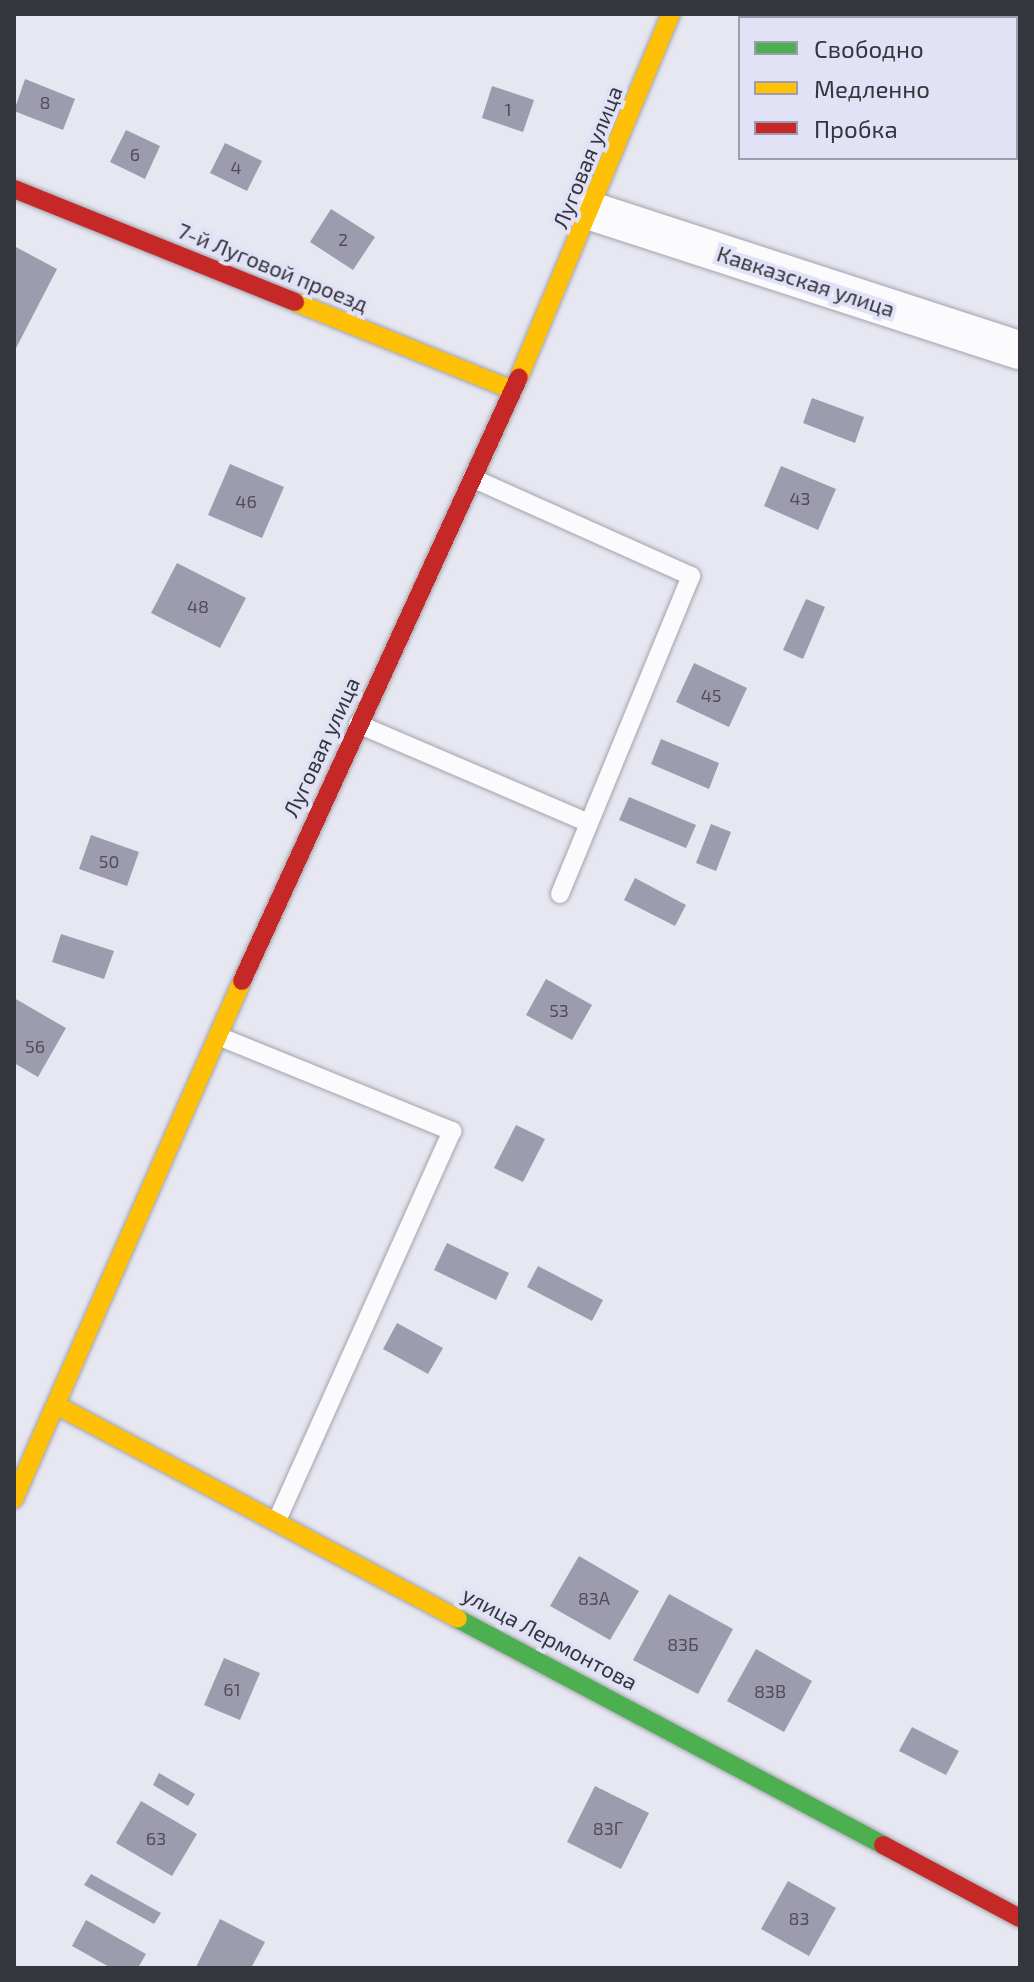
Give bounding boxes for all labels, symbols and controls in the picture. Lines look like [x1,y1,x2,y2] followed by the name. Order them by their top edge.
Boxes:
[738,16,1018,160] legend
[814,34,924,63] text: Свободно
[814,74,930,103] text: Медленно
[546,82,628,232] street label: Луговая улица
[40,91,50,113] house number: 8
[504,98,512,120] house number: 1
[814,114,898,143] text: Пробка
[130,143,140,165] house number: 6
[230,156,242,178] house number: 4
[174,217,372,317] street label: 7-й Луговой проезд
[338,228,348,250] house number: 2
[714,240,898,322] street label: Кавказская улица
[789,487,811,509] house number: 43
[235,490,257,512] house number: 46
[187,595,209,617] house number: 48
[277,673,365,821] street label: Луговая улица
[701,684,721,706] house number: 45
[99,850,119,872] house number: 50
[549,999,569,1021] house number: 53
[25,1035,45,1057] house number: 56
[458,1581,642,1695] street label: улица Лермонтова
[578,1587,610,1609] house number: 83А
[667,1633,699,1655] house number: 83Б
[223,1678,241,1700] house number: 61
[754,1680,786,1702] house number: 83В
[593,1817,623,1839] house number: 83Г
[146,1827,166,1849] house number: 63
[789,1907,809,1929] house number: 83

